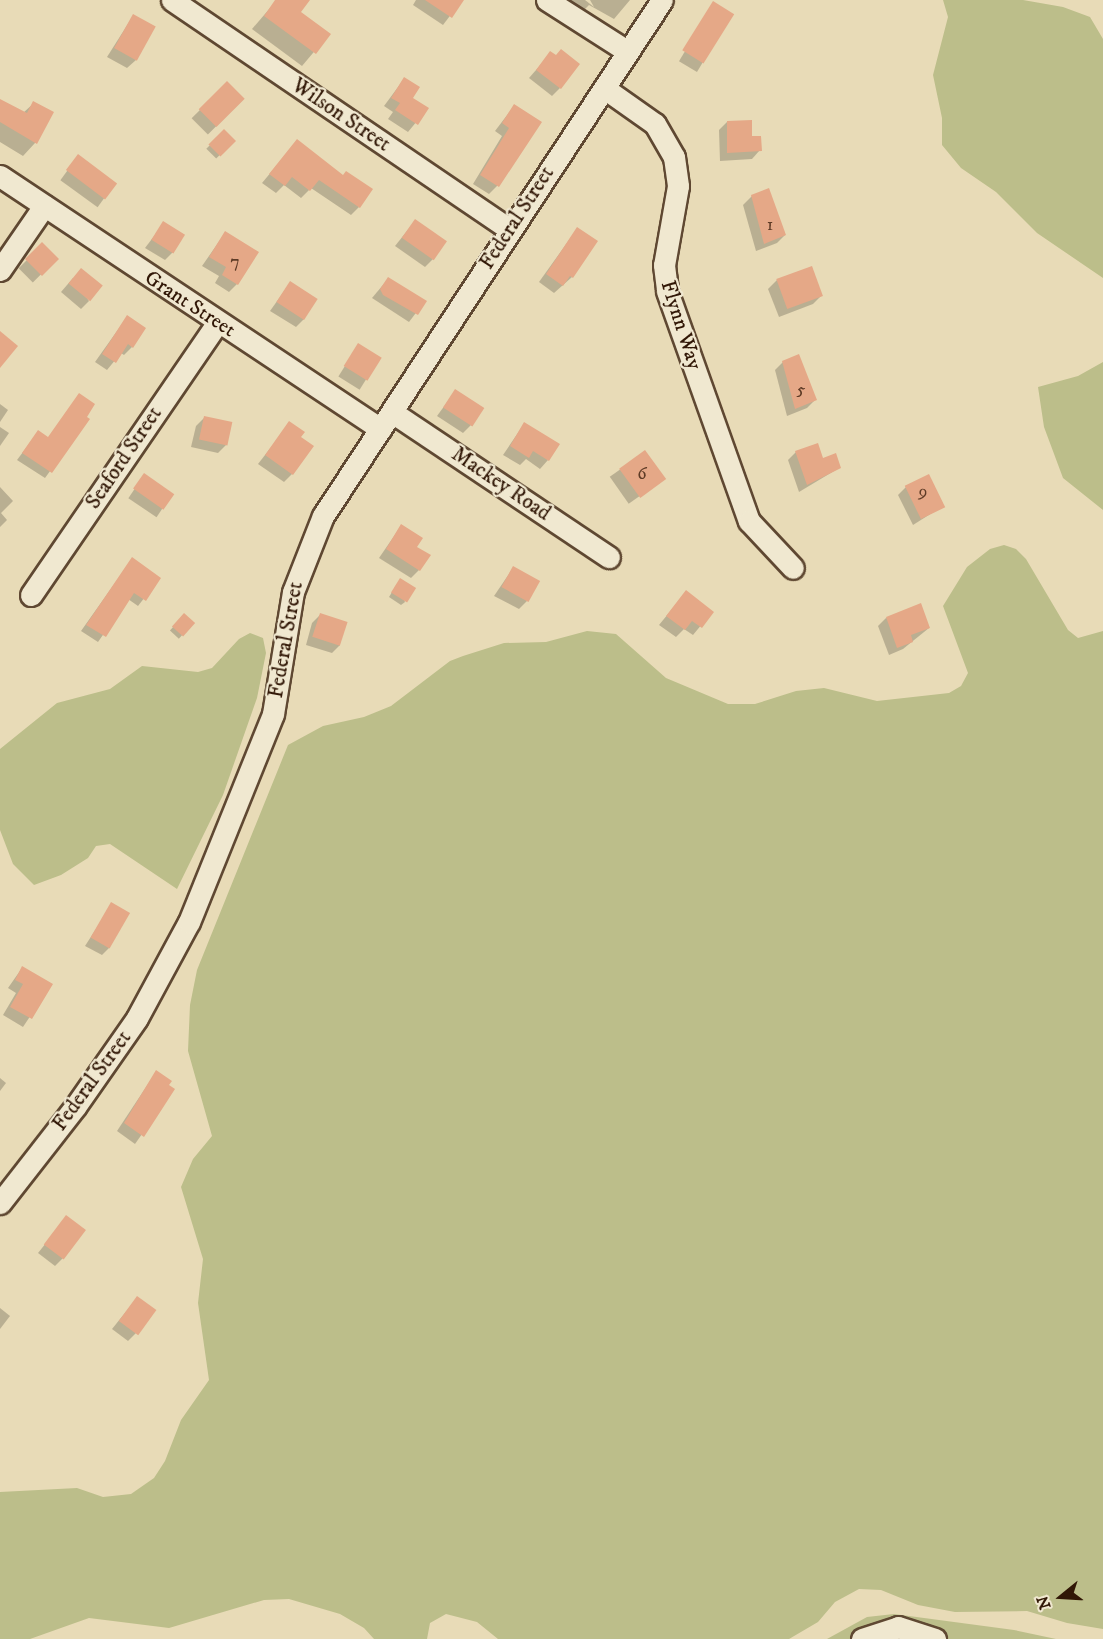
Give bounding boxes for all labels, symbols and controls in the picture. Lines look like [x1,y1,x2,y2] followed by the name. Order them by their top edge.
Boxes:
[287,73,395,157] street label: Wilson Street
[474,162,560,274] street label: Federal Street
[767,214,773,236] house number: 1
[230,251,240,273] house number: 7
[140,265,240,343] street label: Grant Street
[655,277,707,373] street label: Flynn Way
[797,379,805,401] house number: 5
[81,402,167,514] street label: Seaford Street
[447,442,555,526] street label: Mackey Road
[637,463,647,485] house number: 6
[919,481,927,503] house number: 9
[263,580,309,700] street label: Federal Street
[47,1026,137,1136] street label: Federal Street
[1031,1567,1091,1627] north arrow
[1032,1593,1055,1612] text: N

